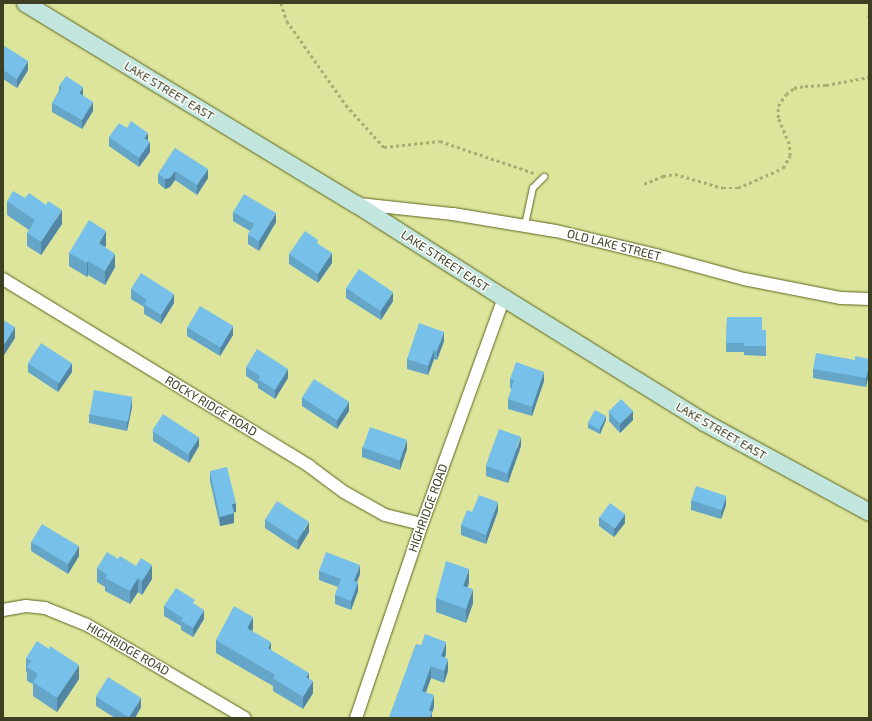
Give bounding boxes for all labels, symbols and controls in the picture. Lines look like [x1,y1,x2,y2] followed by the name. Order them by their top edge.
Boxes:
[122,59,216,123] street label: LAKE STREET EAST
[565,226,663,264] street label: OLD LAKE STREET
[398,227,492,295] street label: LAKE STREET EAST
[162,373,260,439] street label: ROCKY RIDGE ROAD
[673,399,769,463] street label: LAKE STREET EAST
[405,462,451,554] street label: HIGHRIDGE ROAD
[84,620,172,678] street label: HIGHRIDGE ROAD

